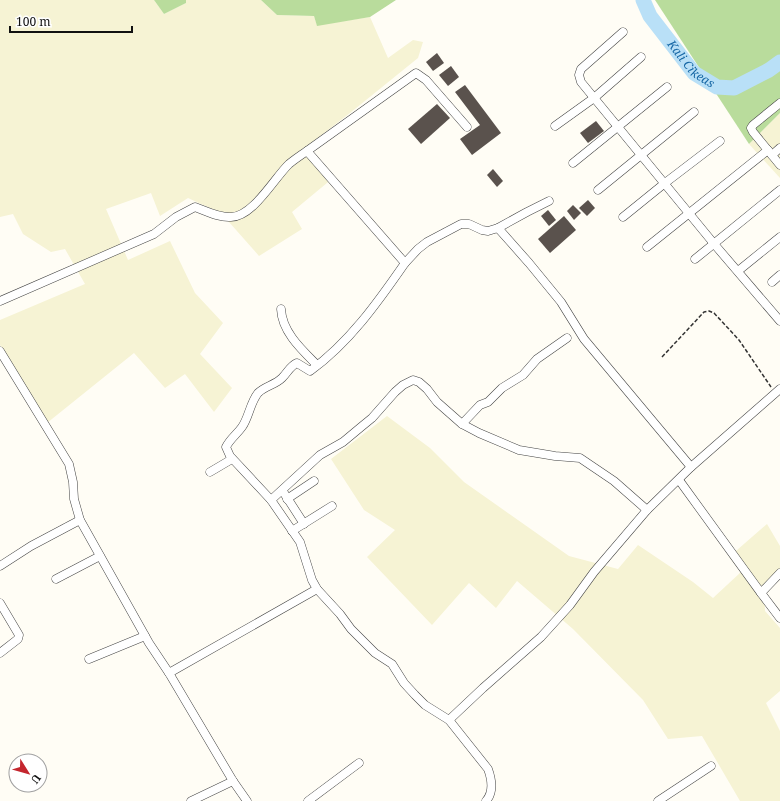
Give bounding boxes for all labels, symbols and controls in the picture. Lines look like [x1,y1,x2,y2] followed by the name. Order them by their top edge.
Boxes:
[10,8,132,34] scale bar
[16,13,51,30] text: 100 m
[663,35,718,92] water label: Kali Cikeas
[8,753,48,793] north arrow
[27,772,45,788] text: U

